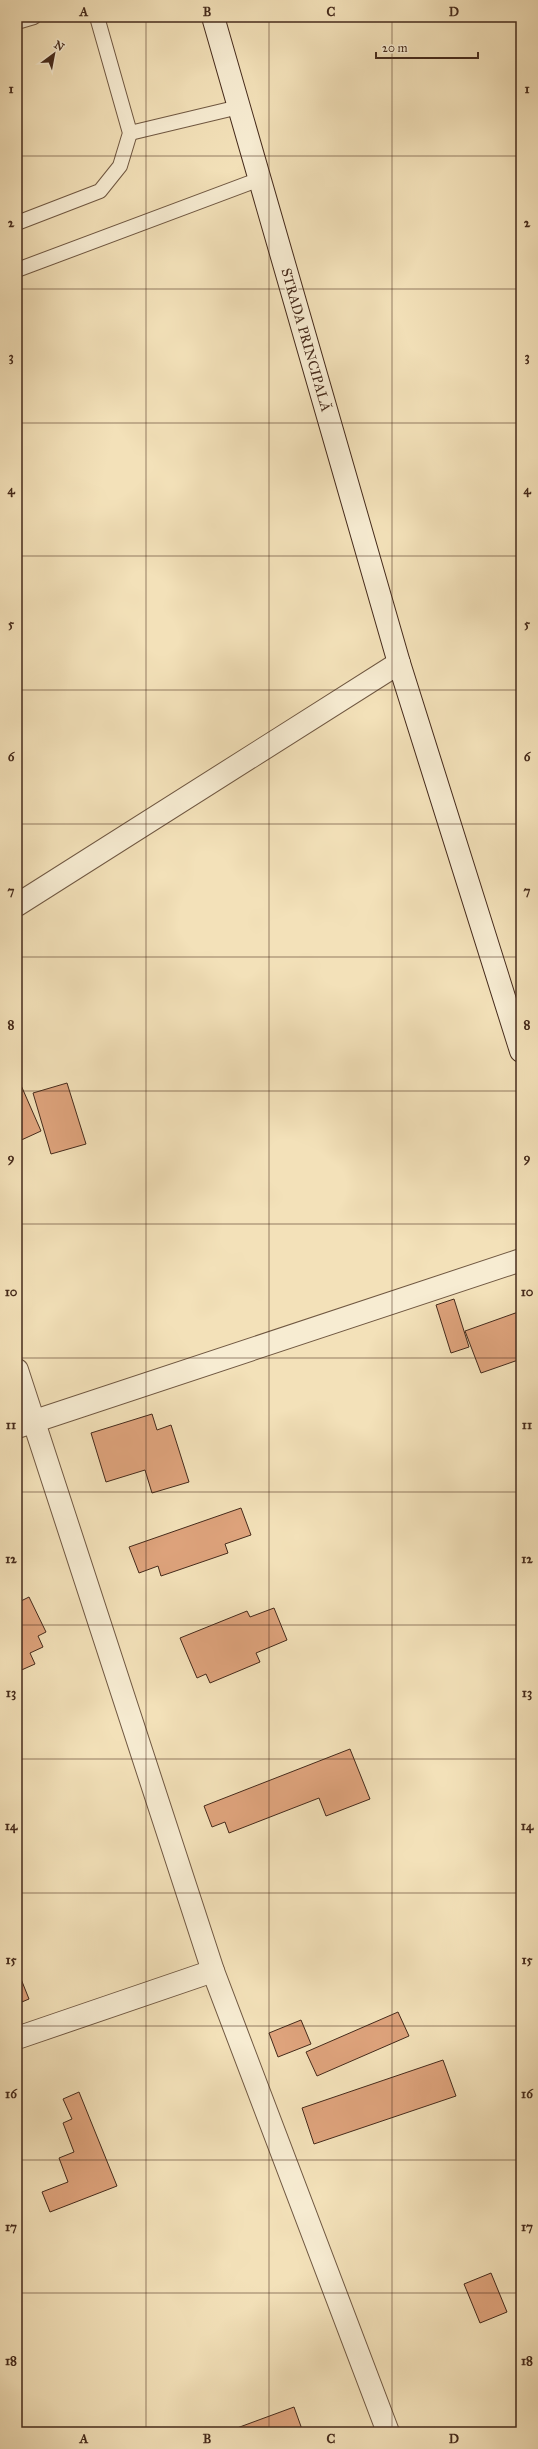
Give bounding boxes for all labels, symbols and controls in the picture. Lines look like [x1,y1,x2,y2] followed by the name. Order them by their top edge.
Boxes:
[79,4,89,20] text: A
[203,4,212,20] text: B
[327,4,336,20] text: C
[449,4,459,20] text: D
[34,34,74,74] north arrow
[376,34,478,60] scale bar
[52,38,67,54] text: N
[382,41,408,55] text: 20 m
[8,81,14,97] text: 1
[524,81,530,97] text: 1
[8,215,15,231] text: 2
[524,215,531,231] text: 2
[277,266,336,414] street label: STRADA PRINCIPALĂ
[8,349,14,365] text: 3
[524,349,530,365] text: 3
[7,482,15,498] text: 4
[523,482,531,498] text: 4
[8,616,15,632] text: 5
[524,616,531,632] text: 5
[8,749,16,765] text: 6
[524,749,532,765] text: 6
[8,883,15,899] text: 7
[524,883,531,899] text: 7
[8,1017,15,1033] text: 8
[524,1017,531,1033] text: 8
[8,1150,15,1166] text: 9
[524,1150,531,1166] text: 9
[5,1284,18,1300] text: 10
[521,1284,534,1300] text: 10
[6,1417,16,1433] text: 11
[522,1417,532,1433] text: 11
[5,1551,17,1567] text: 12
[521,1551,533,1567] text: 12
[6,1685,16,1701] text: 13
[522,1685,532,1701] text: 13
[5,1818,18,1834] text: 14
[521,1818,534,1834] text: 14
[5,1952,17,1968] text: 15
[521,1952,533,1968] text: 15
[5,2086,18,2102] text: 16
[521,2086,534,2102] text: 16
[5,2219,17,2235] text: 17
[521,2219,533,2235] text: 17
[5,2353,17,2369] text: 18
[521,2353,533,2369] text: 18
[79,2431,89,2447] text: A
[203,2431,212,2447] text: B
[327,2431,336,2447] text: C
[449,2431,459,2447] text: D

